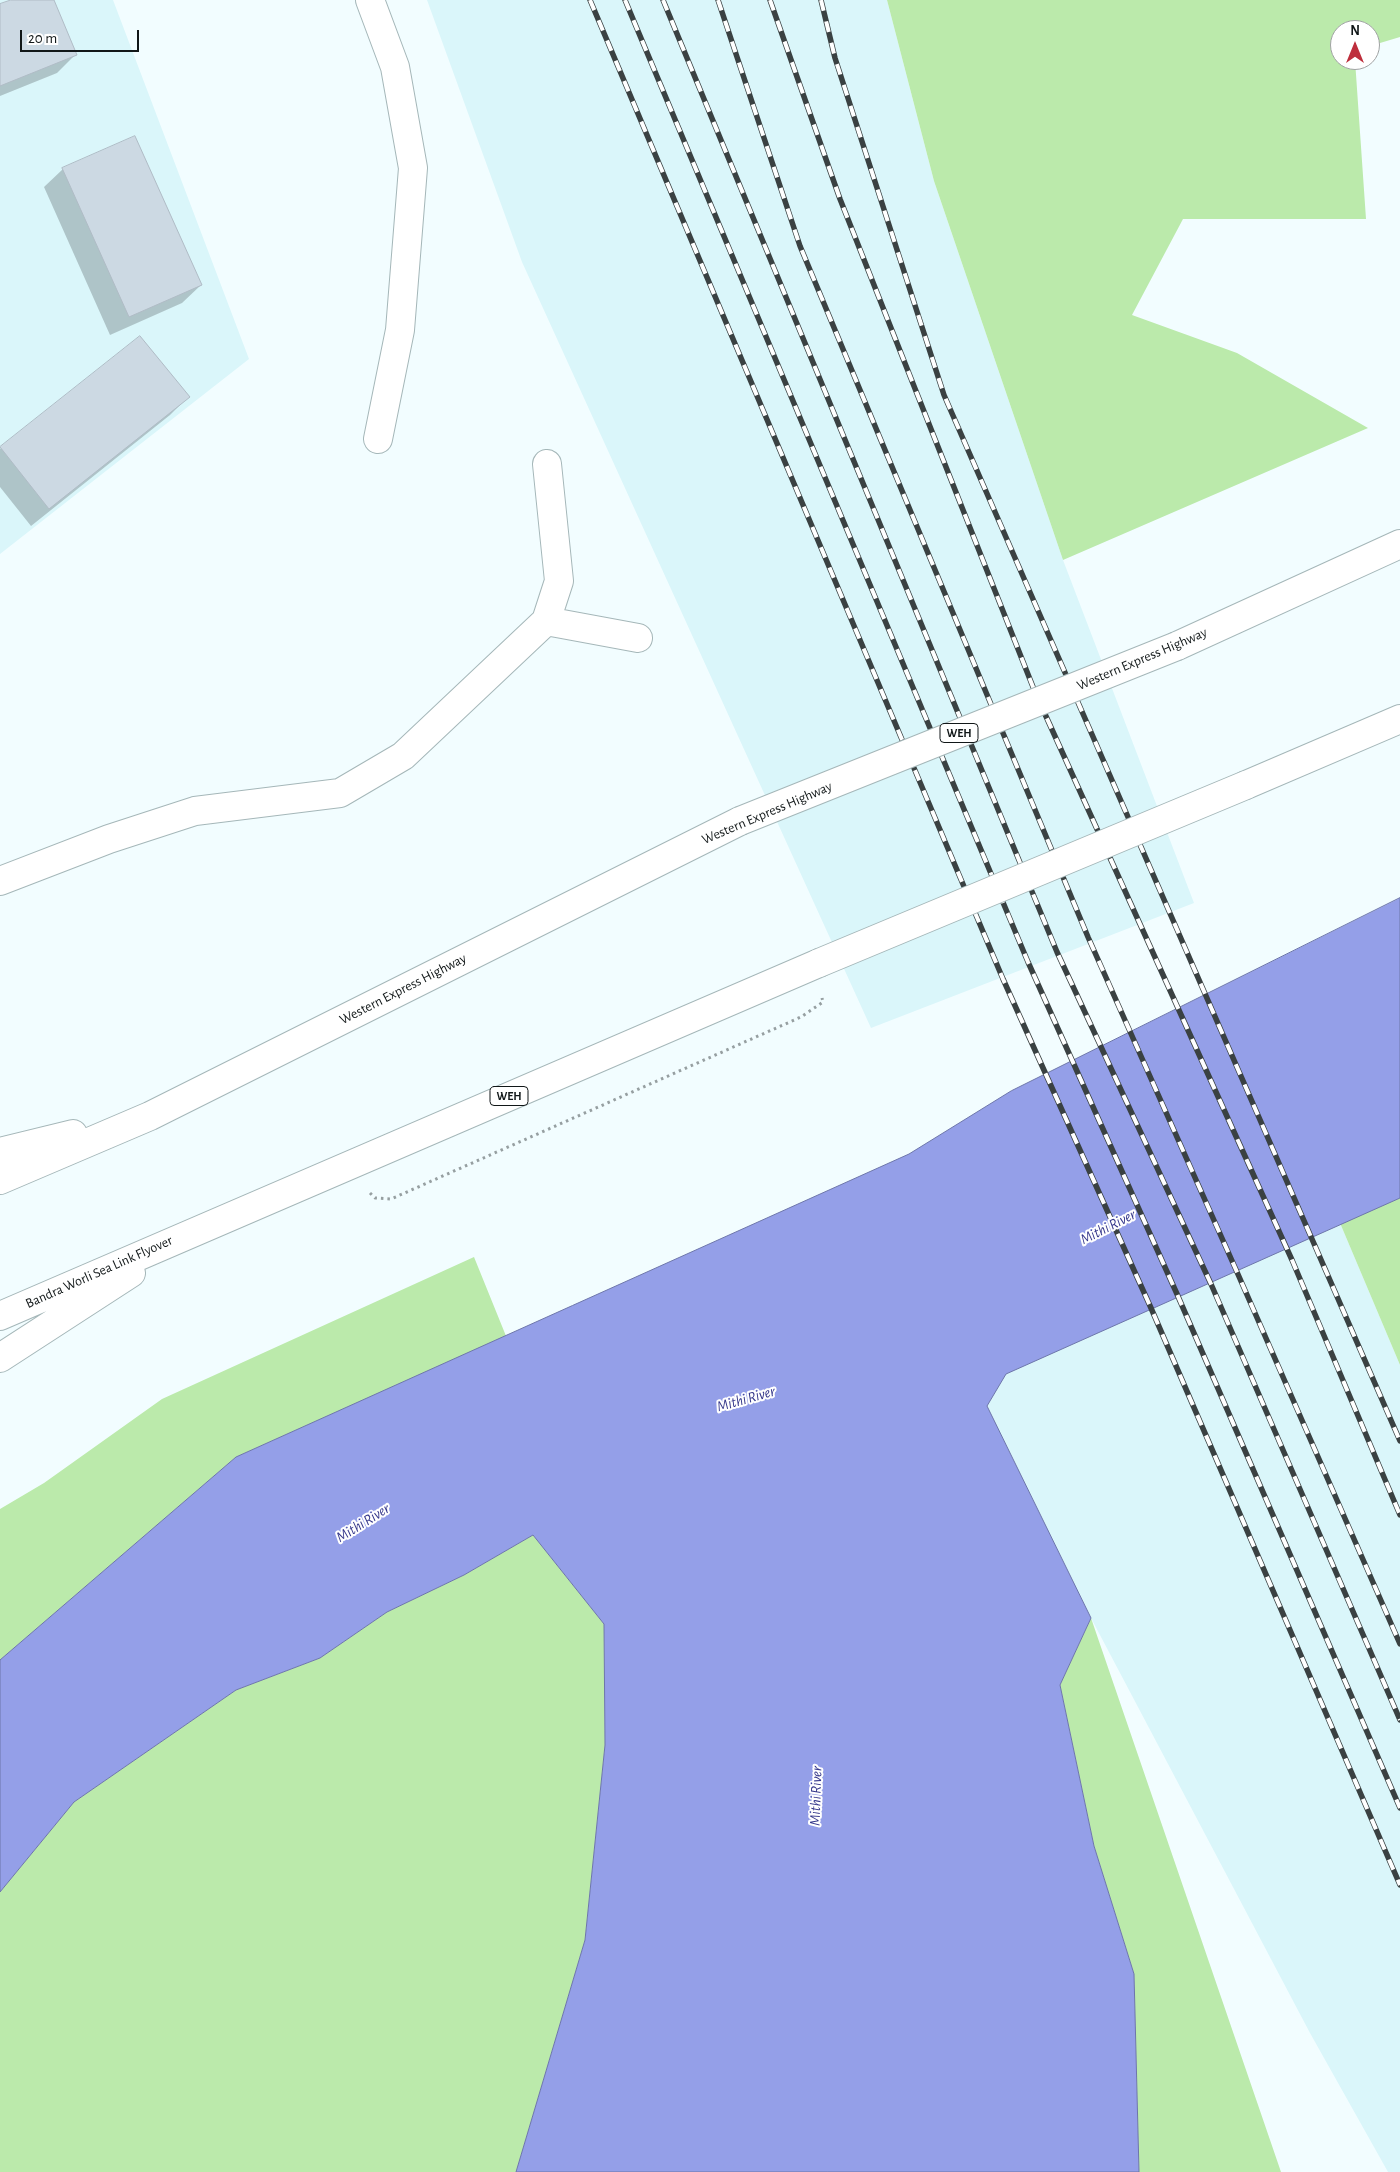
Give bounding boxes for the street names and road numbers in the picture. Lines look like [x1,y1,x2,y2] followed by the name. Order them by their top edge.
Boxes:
[1074,624,1210,694] street label: Western Express Highway
[940,724,978,742] road number: WEH
[699,778,835,848] street label: Western Express Highway
[337,950,469,1028] street label: Western Express Highway
[490,1086,528,1106] road number: WEH
[23,1232,175,1312] street label: Bandra Worli Sea Link Flyover

